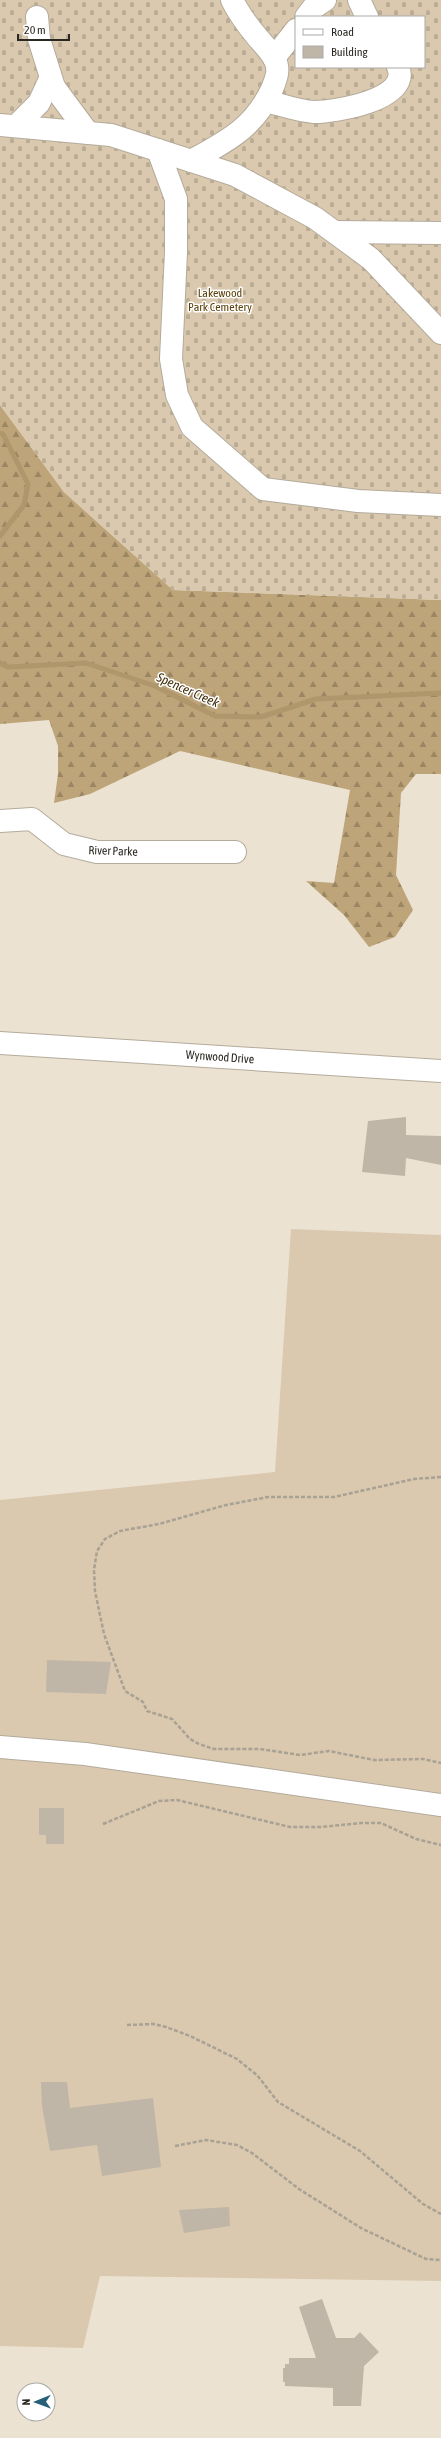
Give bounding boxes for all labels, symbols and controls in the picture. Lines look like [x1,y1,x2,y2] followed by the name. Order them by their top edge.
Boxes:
[18,16,69,42] scale bar
[295,16,425,68] legend
[24,23,46,37] text: 20 m
[331,25,354,39] text: Road
[331,45,369,59] text: Building
[188,286,252,314] park label: Lakewood Park Cemetery
[154,669,222,711] water label: Spencer Creek
[88,843,138,859] street label: River Parke
[185,1048,255,1066] street label: Wynwood Drive
[16,2382,56,2422] north arrow
[20,2399,32,2406] text: N

